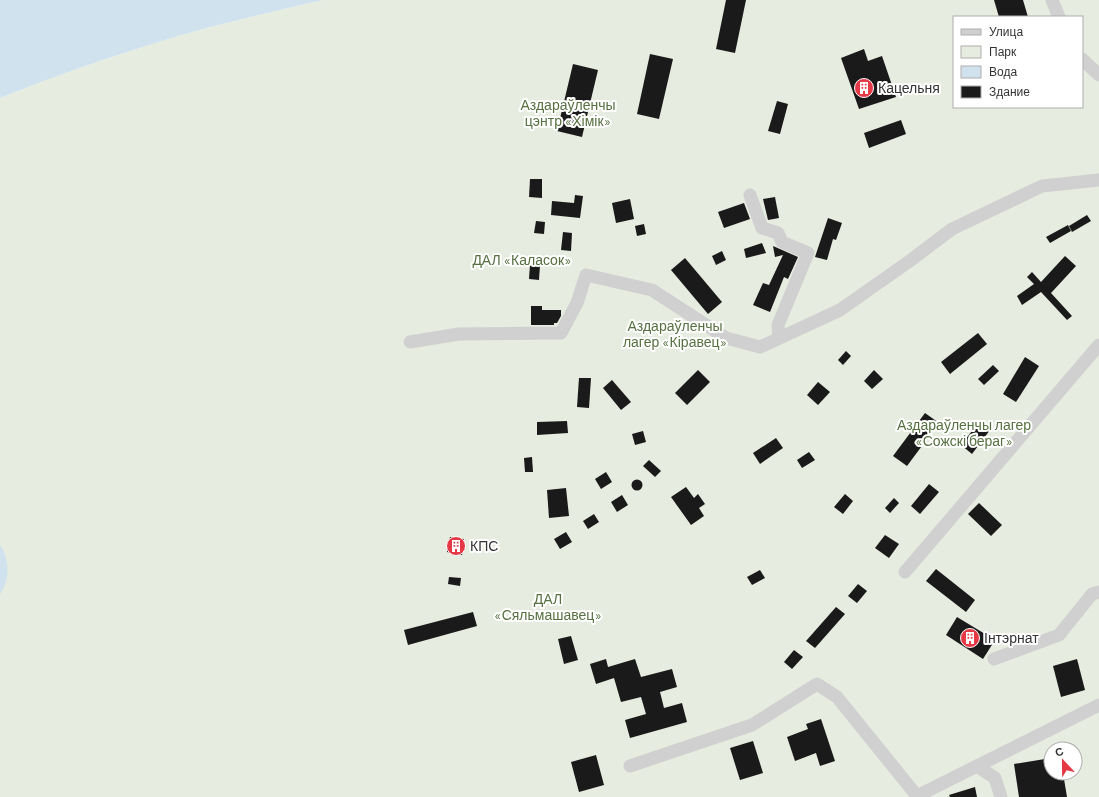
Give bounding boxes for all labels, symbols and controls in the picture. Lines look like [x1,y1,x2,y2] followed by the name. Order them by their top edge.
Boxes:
[953,16,1083,108] legend
[989,24,1023,39] text: Улица
[989,44,1017,59] text: Парк
[989,64,1017,79] text: Вода
[853,77,875,99] building icon: Кацельня
[878,79,940,96] place label: Кацельня
[989,84,1030,99] text: Здание
[520,96,616,129] park label: Аздараўленчы цэнтр «Хімік»
[472,251,572,268] park label: ДАЛ «Каласок»
[623,317,727,350] park label: Аздараўленчы лагер «Кіравец»
[897,416,1031,449] park label: Аздараўленчы лагер «Сожскі бераг»
[445,535,467,557] building icon: КПС
[470,537,498,554] place label: КПС
[494,590,602,623] park label: ДАЛ «Сяльмашавец»
[959,627,981,649] building icon: Інтэрнат
[984,629,1039,646] place label: Інтэрнат
[1043,741,1083,781] north arrow
[1053,744,1065,759] text: С

